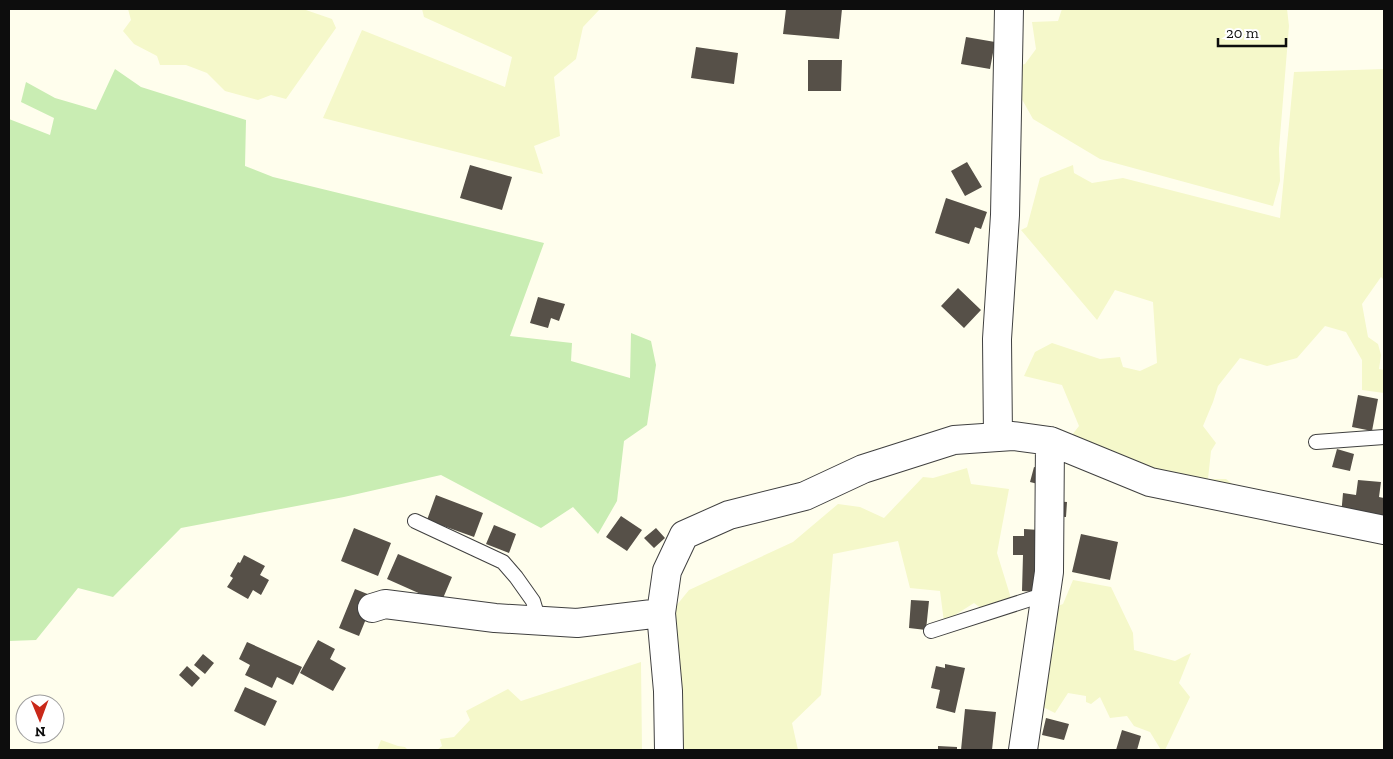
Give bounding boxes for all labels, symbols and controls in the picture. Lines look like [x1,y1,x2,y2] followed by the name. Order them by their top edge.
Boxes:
[1218,15,1286,47] scale bar
[1226,24,1259,42] text: 20 m
[15,694,65,744] north arrow
[34,723,46,740] text: N

